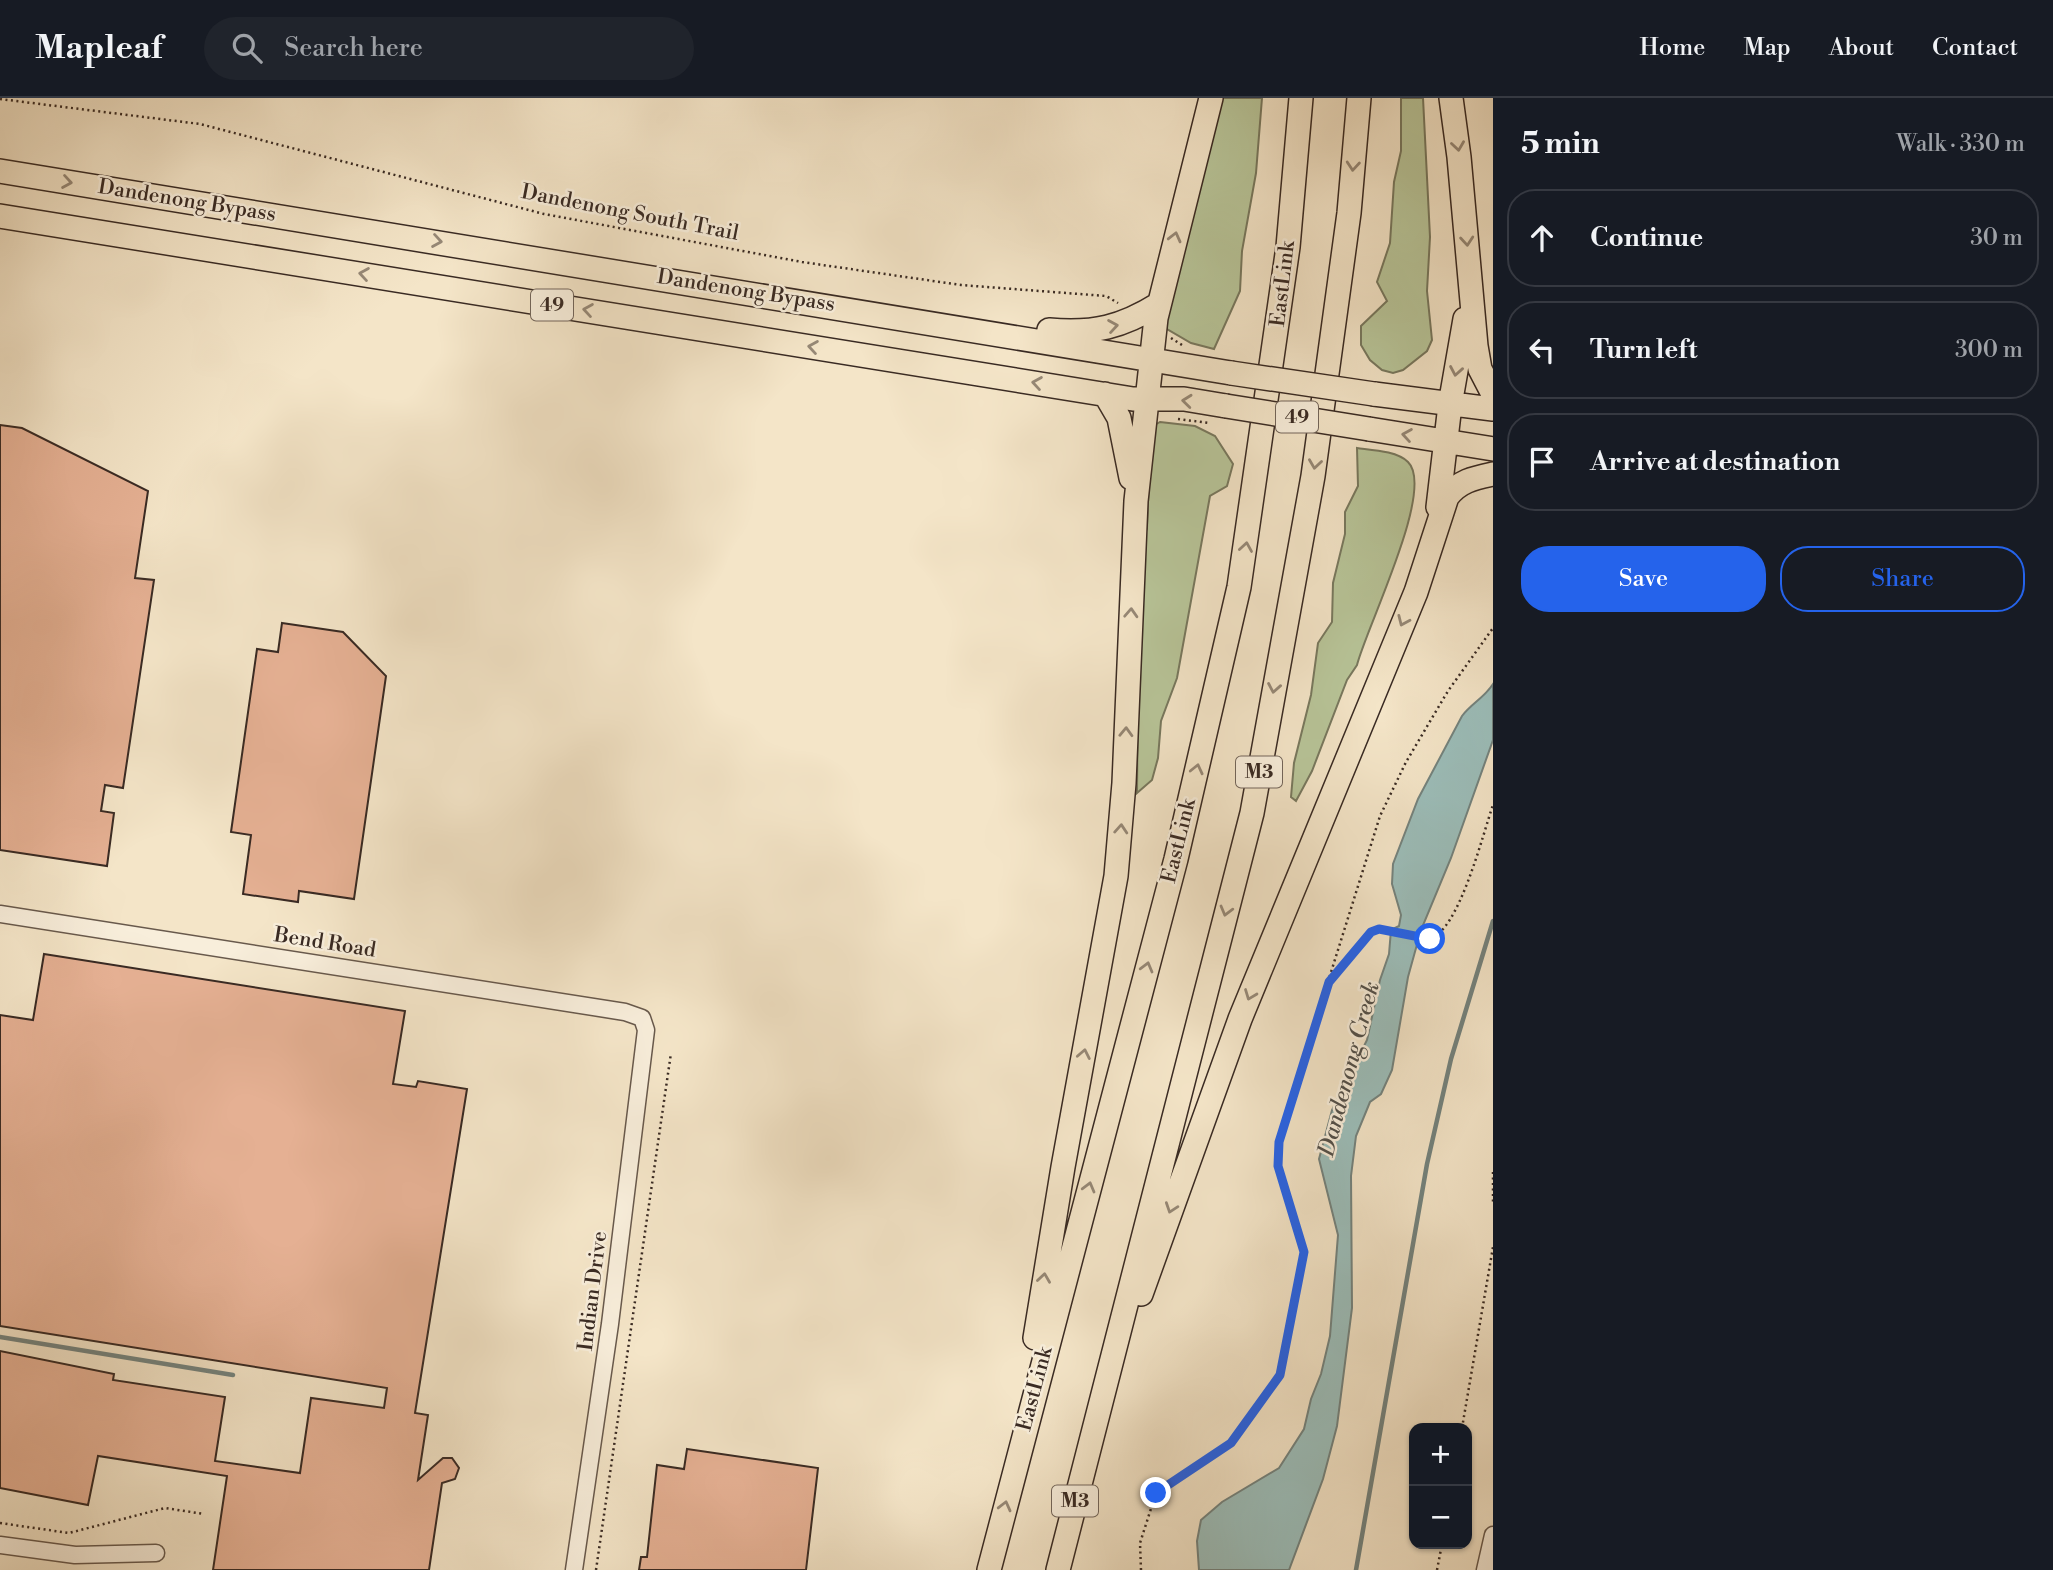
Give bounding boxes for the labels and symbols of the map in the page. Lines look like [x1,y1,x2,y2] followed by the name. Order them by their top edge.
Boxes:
[1450,140,1465,152] one-way arrow
[1346,161,1361,172] one-way arrow
[61,174,73,189] one-way arrow
[96,174,278,228] street label: Dandenong Bypass
[519,179,741,247] street label: Dandenong South Trail
[1166,231,1181,243] one-way arrow
[431,233,443,248] one-way arrow
[1459,235,1474,246] one-way arrow
[1265,239,1301,328] street label: EastLink
[655,264,837,318] street label: Dandenong Bypass
[358,267,370,282] one-way arrow
[531,290,573,321] road number: 49
[582,303,594,318] one-way arrow
[1107,319,1119,334] one-way arrow
[807,340,819,355] one-way arrow
[1449,365,1464,377] one-way arrow
[1032,376,1043,391] one-way arrow
[1181,393,1193,408] one-way arrow
[1276,402,1318,432] road number: 49
[1401,428,1413,443] one-way arrow
[1307,459,1322,470] one-way arrow
[1238,541,1253,553] one-way arrow
[1123,608,1138,619] one-way arrow
[1397,614,1411,627] one-way arrow
[1268,682,1283,694] one-way arrow
[1118,726,1133,737] one-way arrow
[1236,757,1282,788] road number: M3
[1189,763,1203,775] one-way arrow
[1156,795,1202,886] street label: EastLink
[1113,823,1128,834] one-way arrow
[1220,904,1234,916] one-way arrow
[271,922,378,964] street label: Bend Road
[1414,923,1445,954] route start
[1139,961,1153,973] one-way arrow
[1312,979,1386,1160] water label: Dandenong Creek
[1244,988,1258,1000] one-way arrow
[1076,1048,1091,1060] one-way arrow
[1080,1181,1095,1193] one-way arrow
[1165,1202,1179,1214] one-way arrow
[573,1230,613,1352] street label: Indian Drive
[1036,1272,1051,1283] one-way arrow
[1011,1343,1059,1434] street label: EastLink
[1140,1477,1171,1508] route end
[1052,1485,1098,1516] road number: M3
[997,1500,1011,1512] one-way arrow

